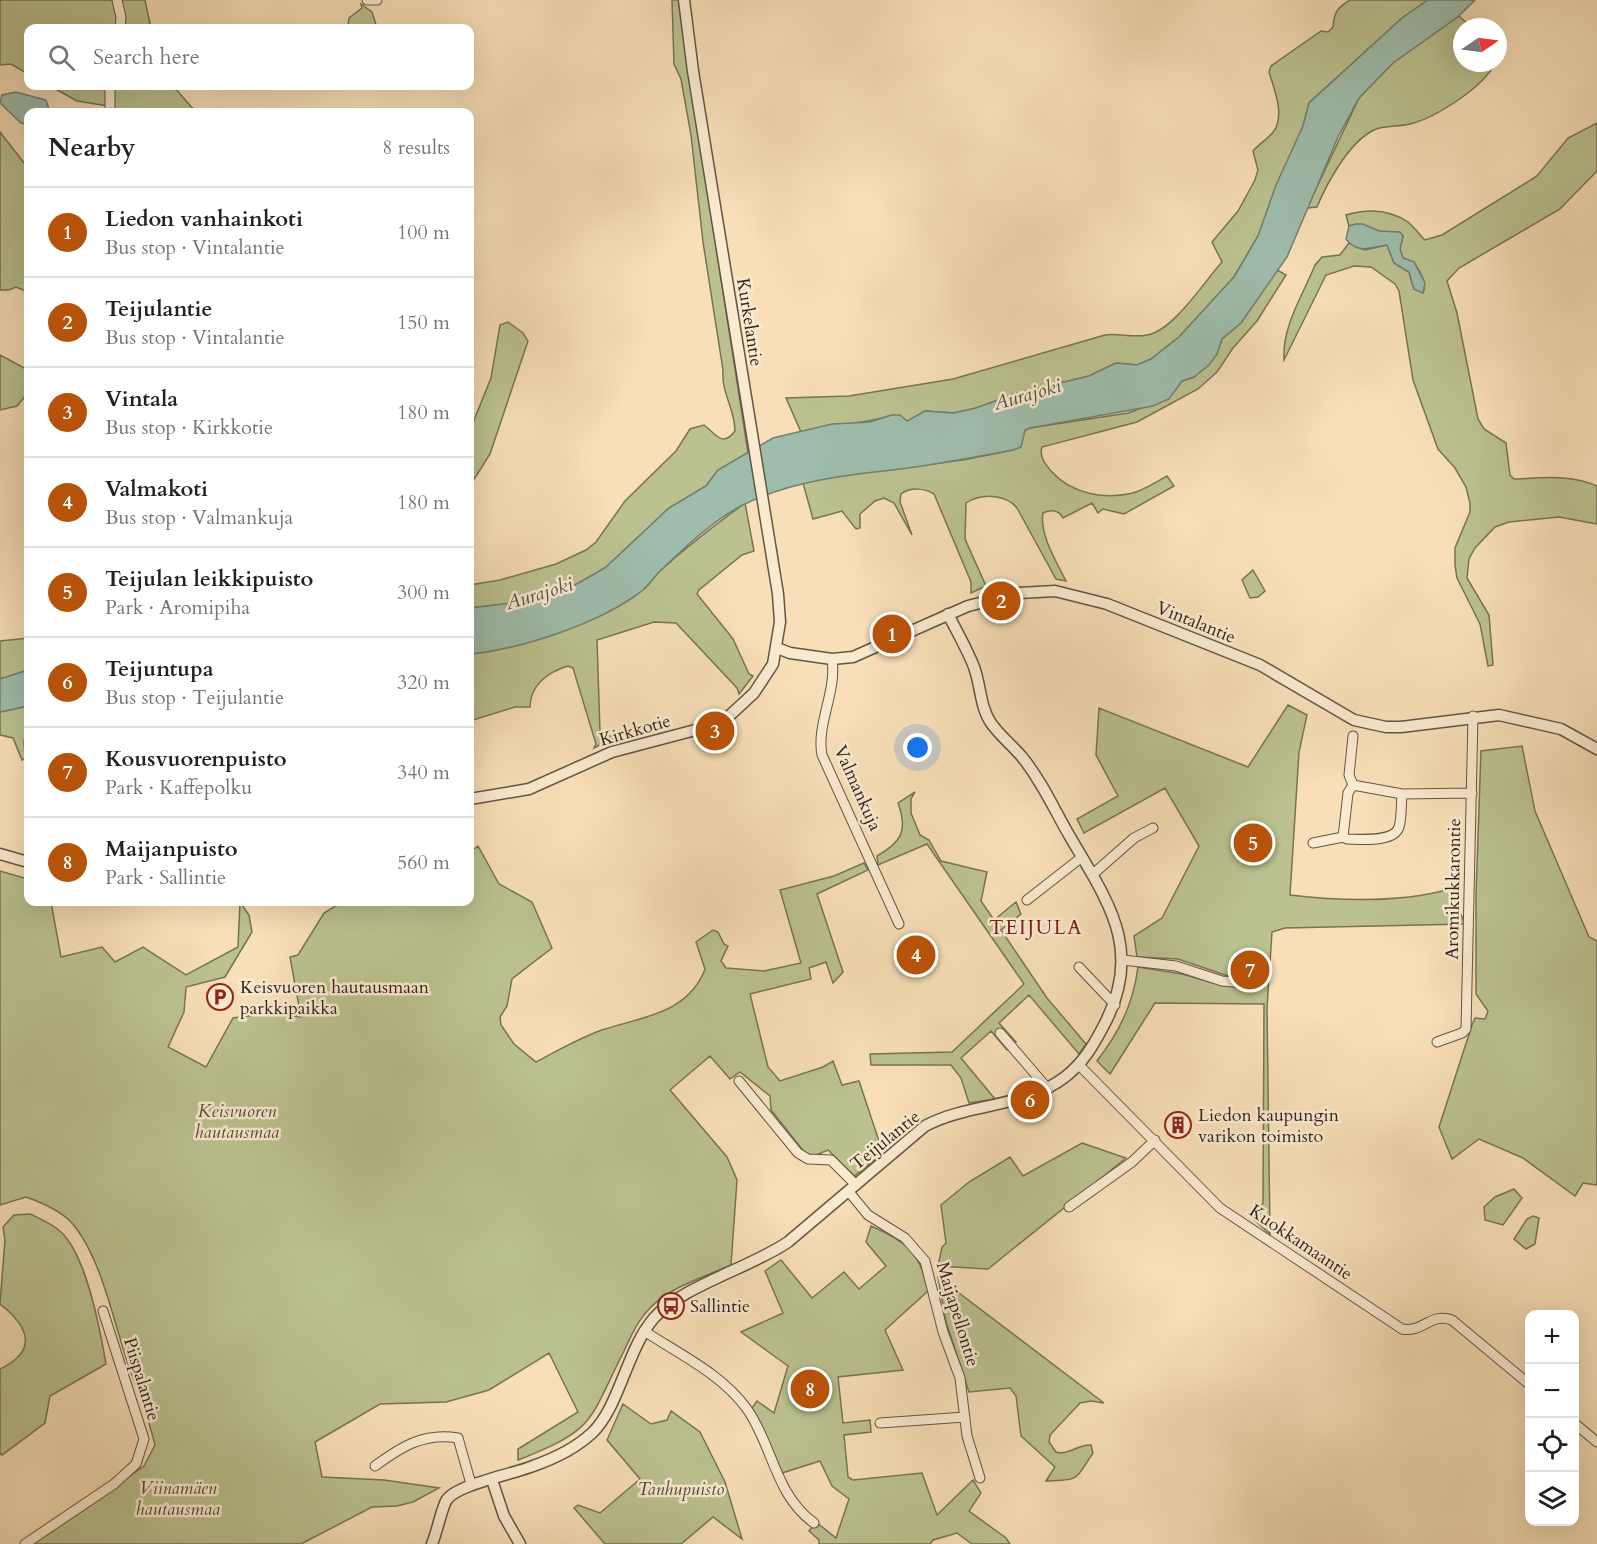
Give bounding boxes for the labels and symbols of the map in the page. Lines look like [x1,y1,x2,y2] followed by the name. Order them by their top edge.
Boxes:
[1453,18,1507,72] north arrow
[730,276,769,368] street label: Kurkelantie
[989,372,1065,417] water label: Aurajoki
[501,570,577,617] water label: Aurajoki
[982,578,1020,624] pin: 2
[1152,595,1239,650] street label: Vintalantie
[872,612,912,656] pin: 1
[597,708,674,753] street label: Kirkkotie
[696,708,734,754] pin: 3
[903,733,932,762] your location
[828,741,888,835] street label: Valmankuja
[1440,818,1467,960] street label: Aromikukkarontie
[1234,820,1272,866] pin: 5
[989,914,1083,941] district label: TEIJULA
[896,932,936,978] pin: 4
[1230,948,1270,992] pin: 7
[240,975,430,1021] place label: Keisvuoren hautausmaan parkkipaikka
[205,982,235,1012] parking icon: Keisvuoren hautausmaan parkkipaikka
[1010,1078,1050,1122] pin: 6
[195,1099,279,1145] park label: Keisvuoren hautausmaa
[1198,1103,1340,1149] place label: Liedon kaupungin varikon toimisto
[845,1105,925,1176] street label: Teijulantie
[1163,1110,1193,1140] building icon: Liedon kaupungin varikon toimisto
[1244,1199,1357,1286] street label: Kuokkamaantie
[930,1259,985,1370] street label: Maijapellontie
[656,1291,686,1321] bus stop icon: Sallintie
[690,1294,750,1319] place label: Sallintie
[117,1335,166,1424] street label: Piispalantie
[790,1366,830,1412] pin: 8
[136,1476,220,1522] park label: Viinamäen hautausmaa
[638,1477,724,1502] park label: Tanhupuisto

